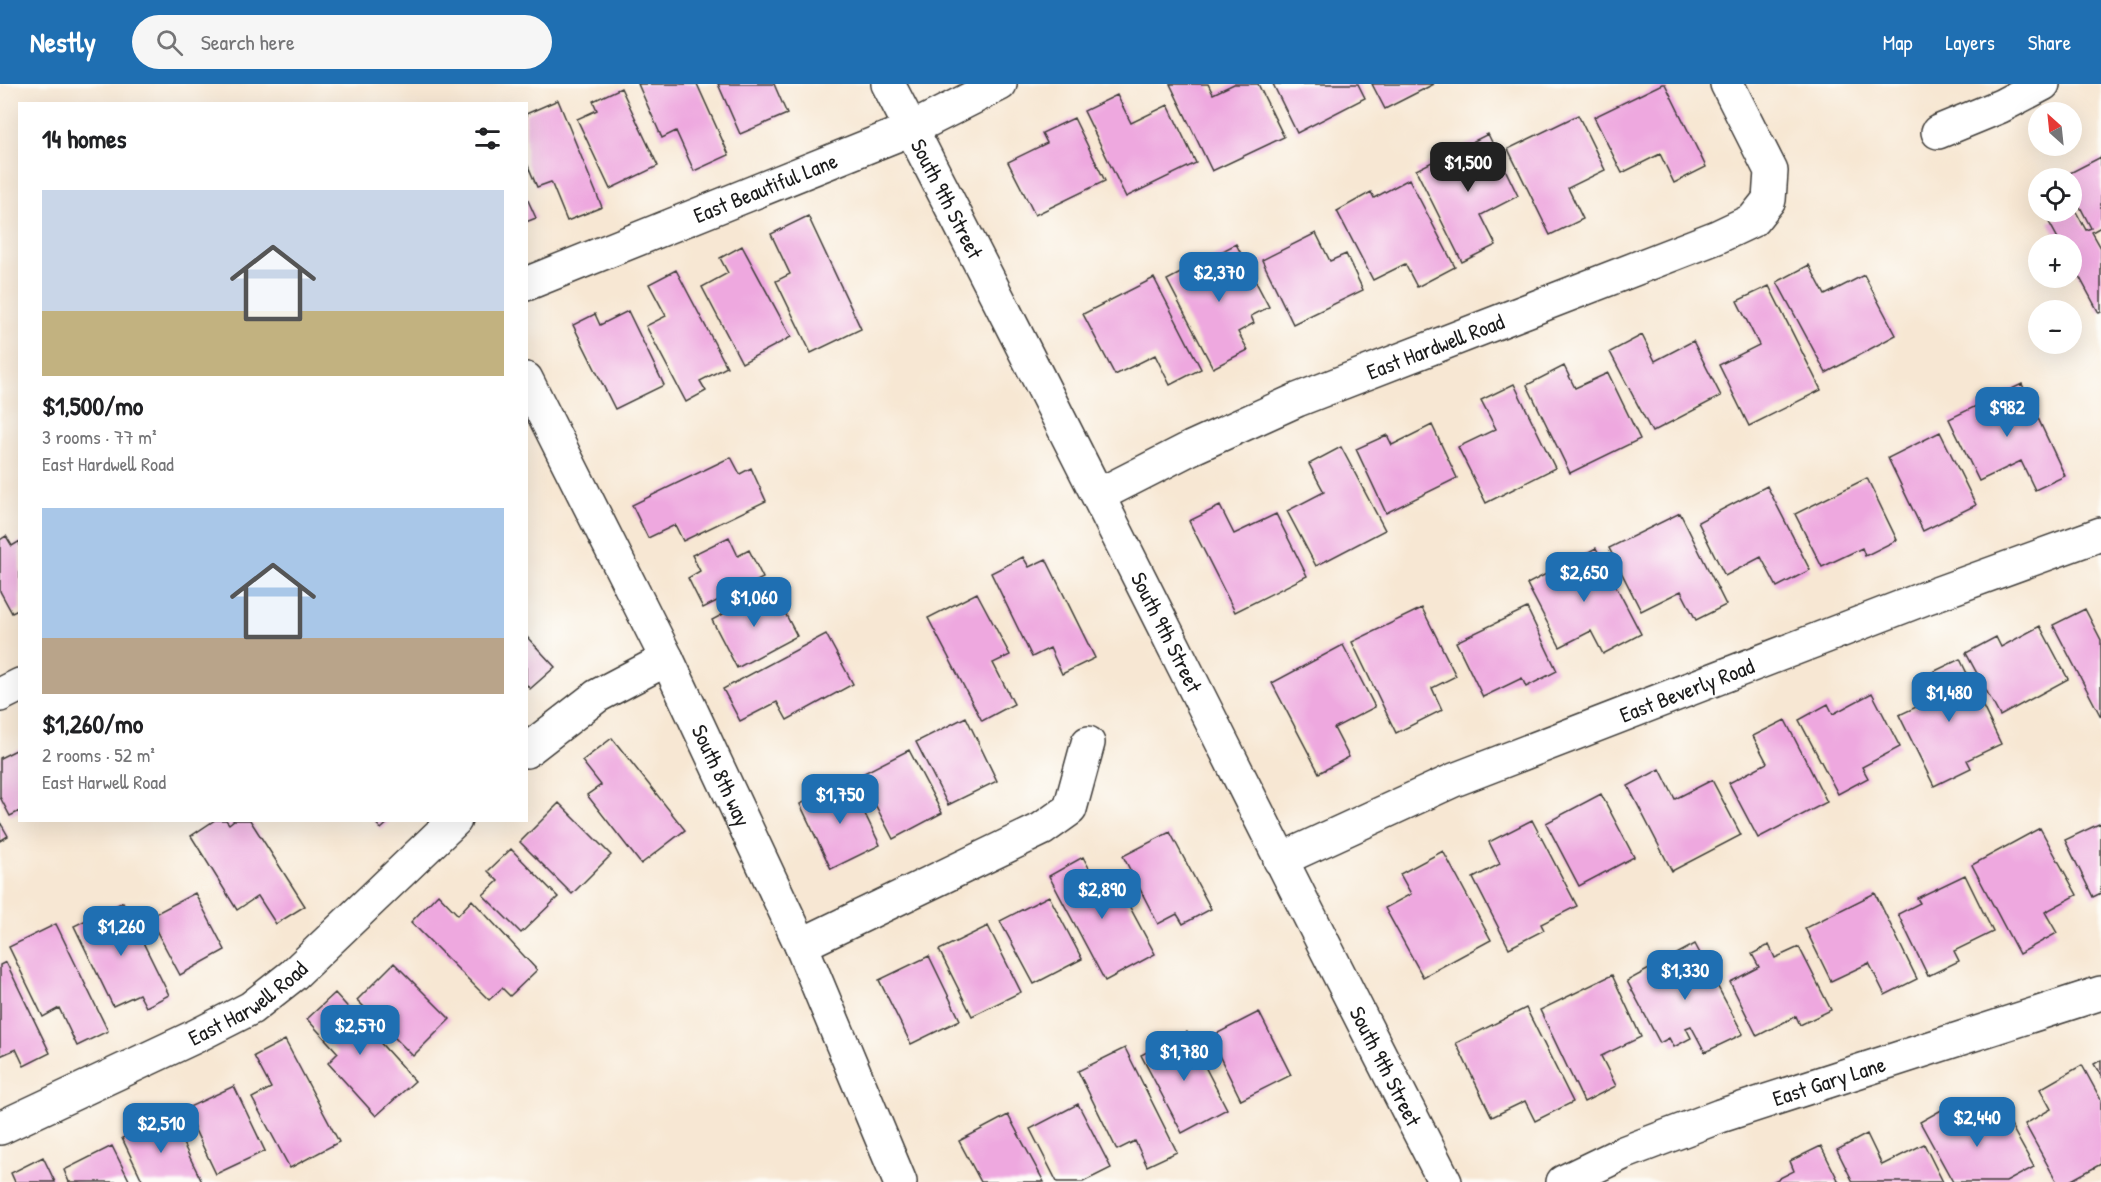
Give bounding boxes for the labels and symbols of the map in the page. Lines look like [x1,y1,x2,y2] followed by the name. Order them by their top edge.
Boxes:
[2028,102,2082,156] north arrow
[904,134,991,264] street label: South 9th Street
[1419,142,1517,193] pin: $1,500
[689,145,842,230] street label: East Beautiful Lane
[1170,252,1268,303] pin: $2,370
[1362,306,1509,387] street label: East Hardwell Road
[1971,387,2043,438] pin: $982
[1535,552,1633,603] pin: $2,650
[1124,567,1210,698] street label: South 9th Street
[705,577,803,628] pin: $1,060
[1615,650,1759,730] street label: East Beverly Road
[1900,672,1998,723] pin: $1,480
[685,720,758,831] street label: South 8th way
[791,774,889,825] pin: $1,750
[1053,869,1151,920] pin: $2,890
[72,906,170,957] pin: $1,260
[1636,950,1734,1001] pin: $1,330
[183,954,314,1052] street label: East Harwell Road
[1343,1001,1429,1132] street label: South 9th Street
[311,1005,409,1056] pin: $2,570
[1135,1031,1233,1082] pin: $1,780
[1769,1048,1890,1113] street label: East Gary Lane
[1928,1097,2026,1148] pin: $2,440
[112,1103,210,1154] pin: $2,510

